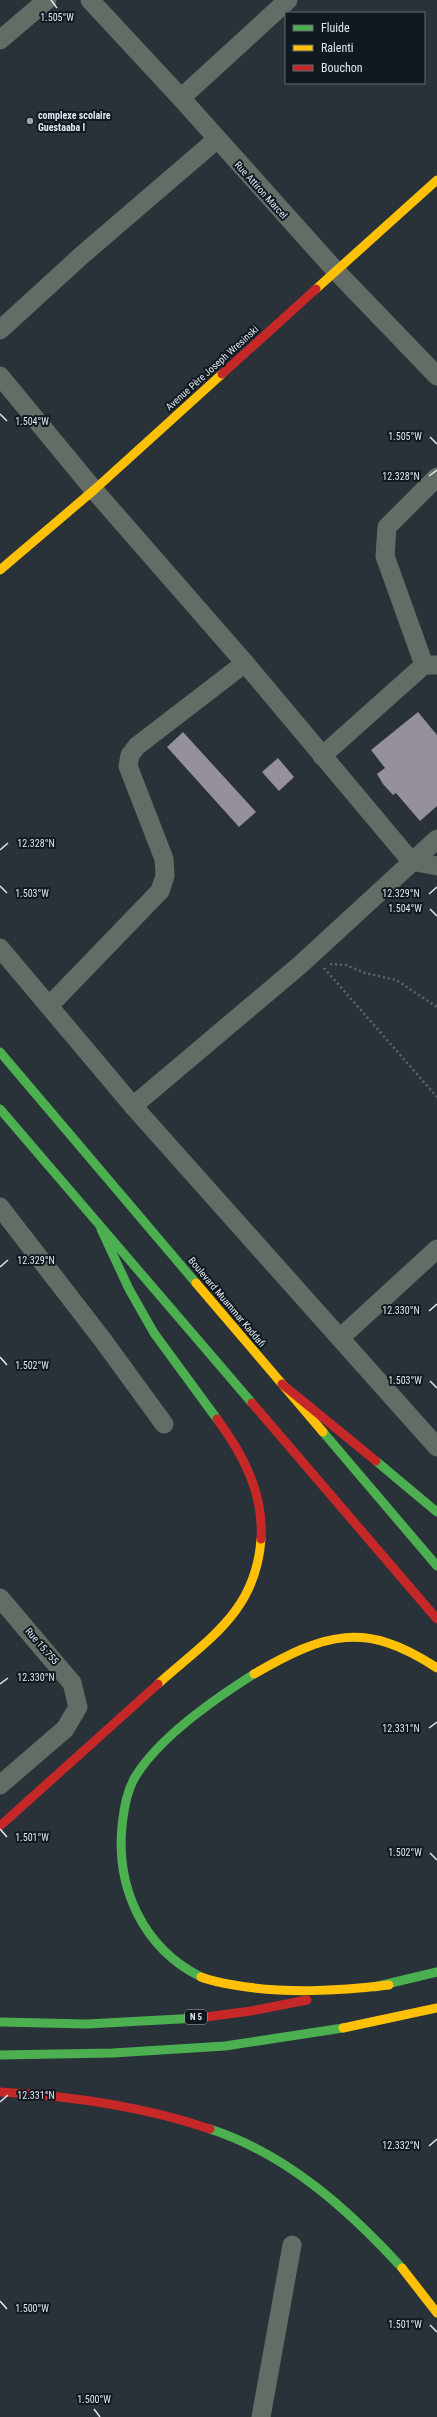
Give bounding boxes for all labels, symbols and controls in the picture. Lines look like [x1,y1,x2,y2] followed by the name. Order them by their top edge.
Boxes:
[40,12,74,23] text: 1.505°W
[285,12,425,84] legend
[321,21,350,35] text: Fluide
[321,41,354,55] text: Ralenti
[321,61,363,75] text: Bouchon
[38,110,111,133] place label: complexe scolaire Guestaaba I
[25,116,35,126] marker: complexe scolaire Guestaaba I
[232,159,290,221] street label: Rue Attiron Marcel
[164,324,260,412] street label: Avenue Père Joseph Wresinski
[15,416,49,427] text: 1.504°W
[388,431,422,442] text: 1.505°W
[382,471,420,482] text: 12.328°N
[17,838,55,849] text: 12.328°N
[15,888,49,899] text: 1.503°W
[382,888,420,899] text: 12.329°N
[388,903,422,914] text: 1.504°W
[17,1255,55,1266] text: 12.329°N
[186,1255,268,1349] street label: Boulevard Muammar Kaddafi
[382,1305,420,1316] text: 12.330°N
[15,1360,49,1371] text: 1.502°W
[388,1375,422,1386] text: 1.503°W
[23,1626,61,1666] street label: Rue 15.755
[17,1672,55,1683] text: 12.330°N
[382,1723,420,1734] text: 12.331°N
[15,1832,49,1843] text: 1.501°W
[388,1847,422,1858] text: 1.502°W
[185,2010,207,2024] road number: N 5
[17,2090,55,2101] text: 12.331°N
[382,2140,420,2151] text: 12.332°N
[15,2303,49,2314] text: 1.500°W
[388,2319,422,2330] text: 1.501°W
[77,2394,111,2405] text: 1.500°W

